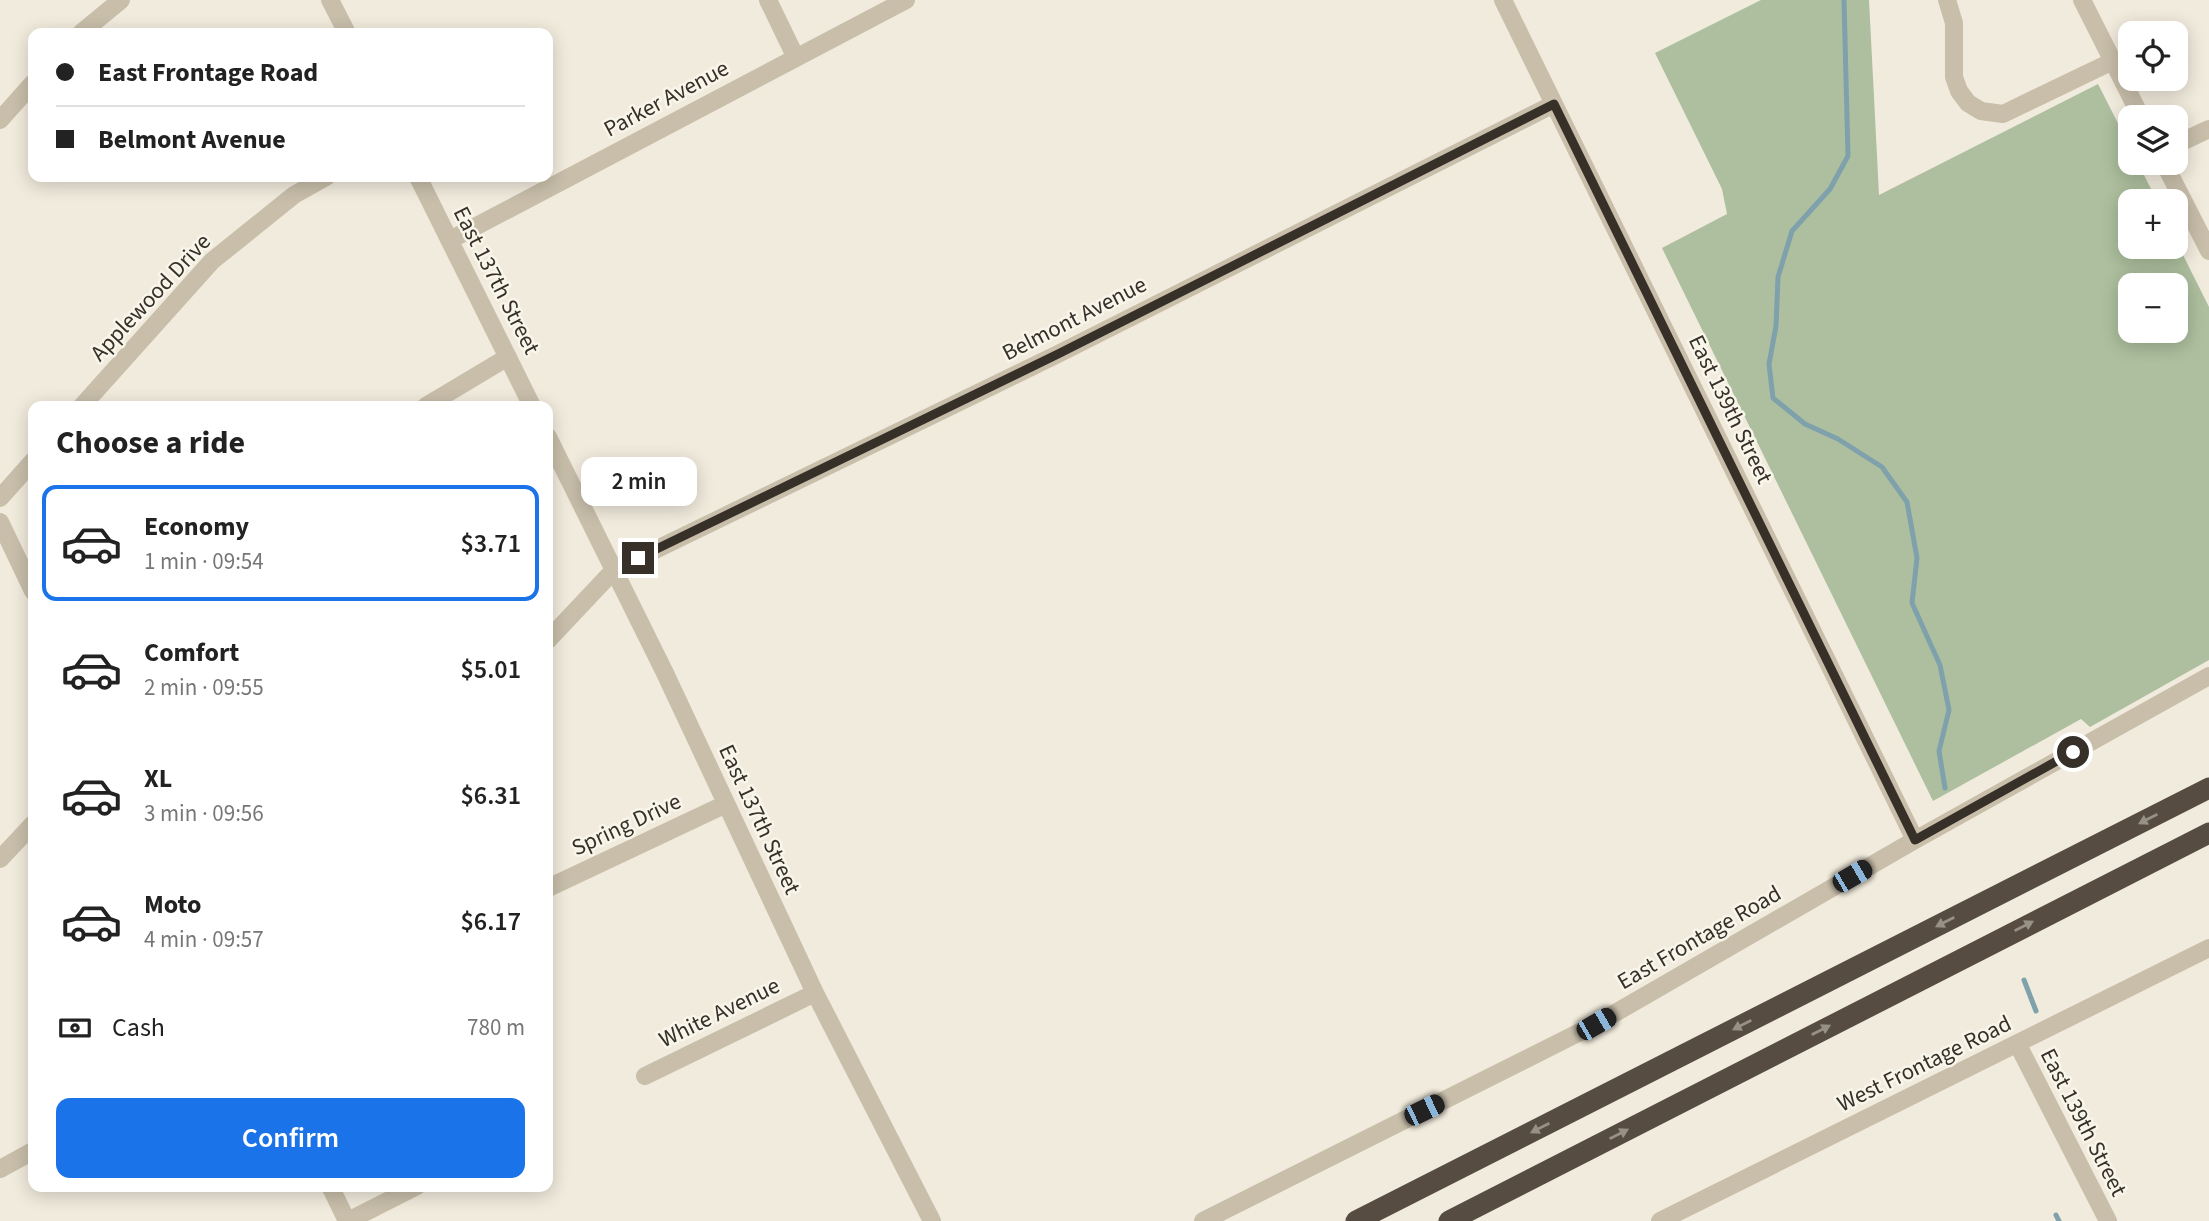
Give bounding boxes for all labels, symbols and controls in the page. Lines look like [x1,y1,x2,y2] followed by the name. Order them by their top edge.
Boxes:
[2118,21,2188,343] map controls
[2118,21,2188,91] button: locate
[598,52,735,145] street label: Parker Avenue
[98,54,318,91] text: East Frontage Road
[2118,105,2188,175] button: layers
[98,121,286,158] text: Belmont Avenue
[2118,189,2188,259] button: +
[445,201,548,360] street label: East 137th Street
[82,226,218,369] street label: Applewood Drive
[996,268,1152,369] street label: Belmont Avenue
[2118,273,2188,343] button: −
[1680,329,1781,489] street label: East 139th Street
[56,420,245,466] text: Choose a ride
[580,456,696,505] callout: 2 min
[612,465,666,498] text: 2 min
[144,508,249,545] text: Economy
[60,512,123,575] icon: car
[460,525,521,562] text: $3.71
[622,542,654,574] route end
[144,545,264,578] text: 1 min · 09:54
[144,634,239,671] text: Comfort
[60,638,123,701] icon: car
[460,651,521,688] text: $5.01
[144,671,264,704] text: 2 min · 09:55
[2057,736,2089,768] route start
[710,739,809,900] street label: East 137th Street
[144,760,172,797] text: XL
[60,764,123,827] icon: car
[460,777,521,814] text: $6.31
[566,785,686,864] street label: Spring Drive
[144,797,264,830] text: 3 min · 09:56
[2138,813,2158,824] one-way arrow
[1829,856,1876,896] car
[1611,877,1787,998] street label: East Frontage Road
[144,886,201,923] text: Moto
[60,890,123,953] icon: car
[460,903,521,940] text: $6.17
[1935,917,1955,928] one-way arrow
[2014,921,2034,932] one-way arrow
[144,923,264,956] text: 4 min · 09:57
[653,969,785,1056] street label: White Avenue
[1573,1004,1620,1044] car
[1831,1007,2017,1120] street label: West Frontage Road
[56,1009,94,1047] icon: cash
[112,1009,165,1046] text: Cash
[467,1011,525,1044] text: 780 m
[1732,1019,1752,1031] one-way arrow
[1812,1025,1832,1037] one-way arrow
[2032,1043,2135,1202] street label: East 139th Street
[1401,1091,1448,1129] car
[56,1098,525,1178] button: Confirm
[1529,1122,1549,1134] one-way arrow
[1609,1128,1629,1140] one-way arrow

